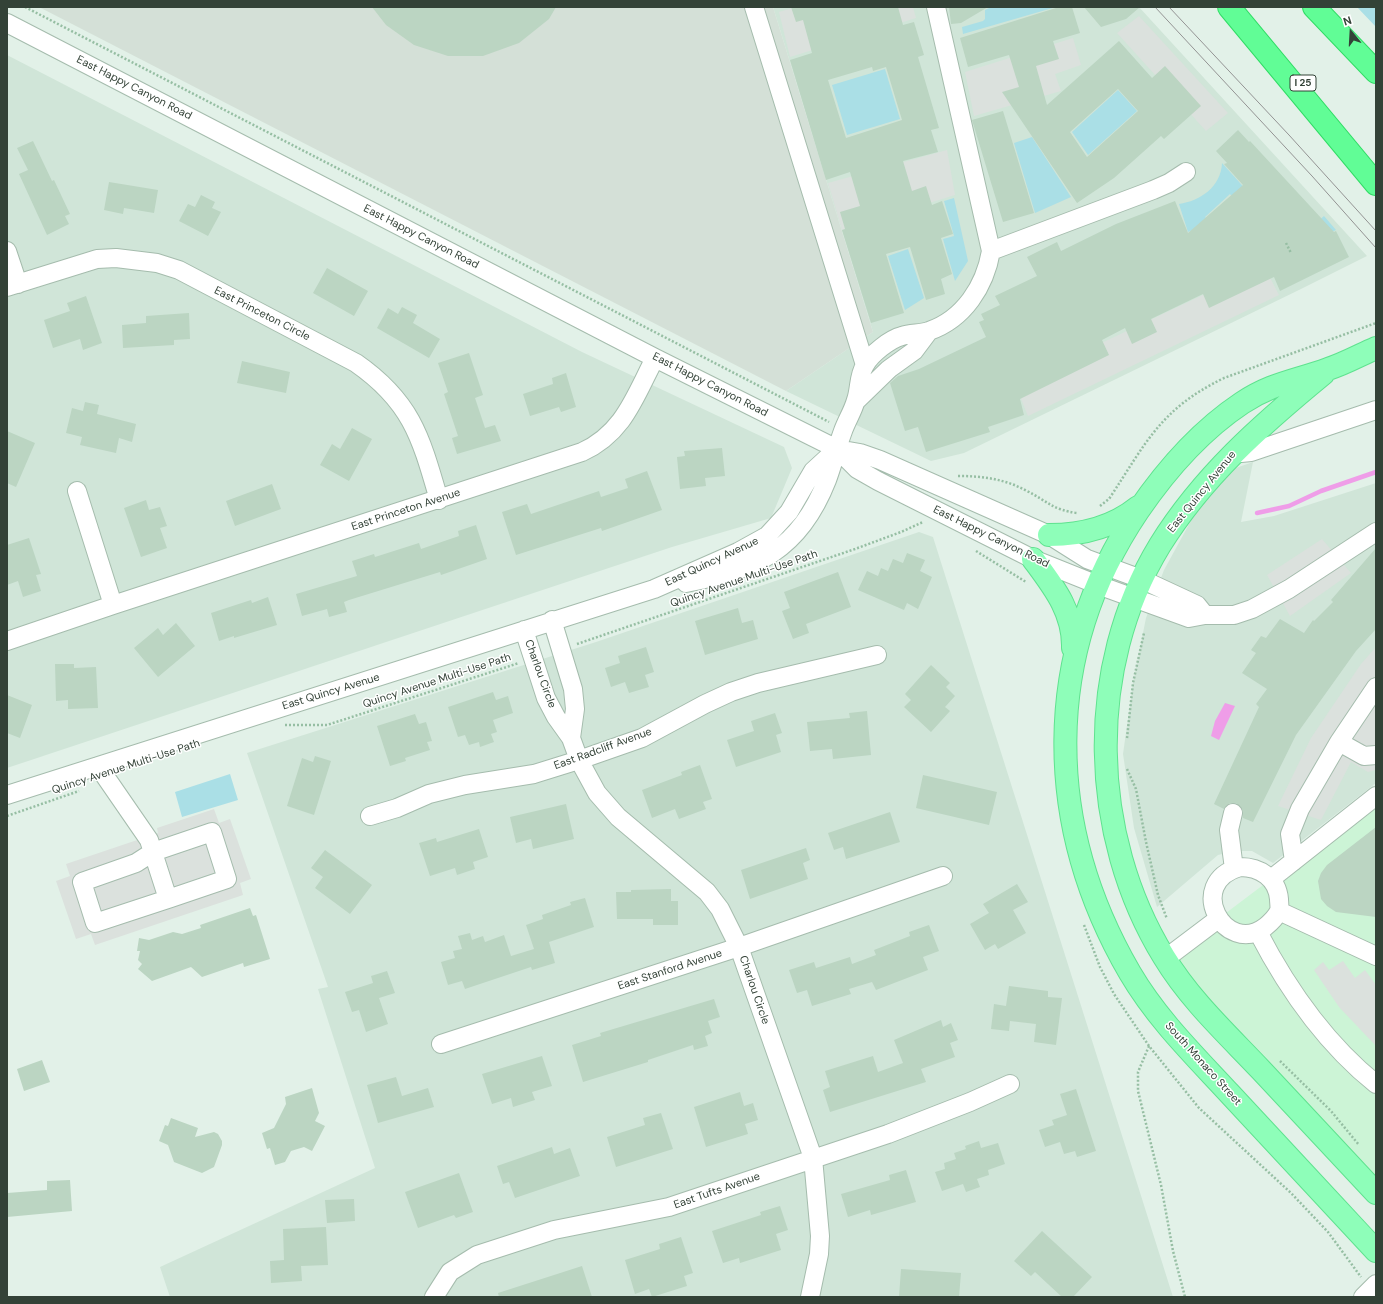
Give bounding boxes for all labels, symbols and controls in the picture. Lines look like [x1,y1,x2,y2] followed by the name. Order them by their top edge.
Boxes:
[1331,12,1371,52] north arrow
[1341,13,1353,28] text: N
[74,53,194,123] street label: East Happy Canyon Road
[1290,75,1316,91] road number: I 25
[361,202,481,272] street label: East Happy Canyon Road
[212,284,312,344] street label: East Princeton Circle
[650,350,770,420] street label: East Happy Canyon Road
[1165,449,1239,535] street label: East Quincy Avenue
[350,486,462,534] street label: East Princeton Avenue
[931,503,1051,571] street label: East Happy Canyon Road
[663,535,761,589] street label: East Quincy Avenue
[669,548,819,610] street label: Quincy Avenue Multi-Use Path
[522,638,558,710] street label: Charlou Circle
[361,651,513,711] street label: Quincy Avenue Multi-Use Path
[281,671,381,713] street label: East Quincy Avenue
[552,725,654,773] street label: East Radcliff Avenue
[50,737,202,797] street label: Quincy Avenue Multi-Use Path
[616,947,724,993] street label: East Stanford Avenue
[736,954,772,1026] street label: Charlou Circle
[1162,1020,1244,1108] street label: South Monaco Street
[672,1170,762,1212] street label: East Tufts Avenue

